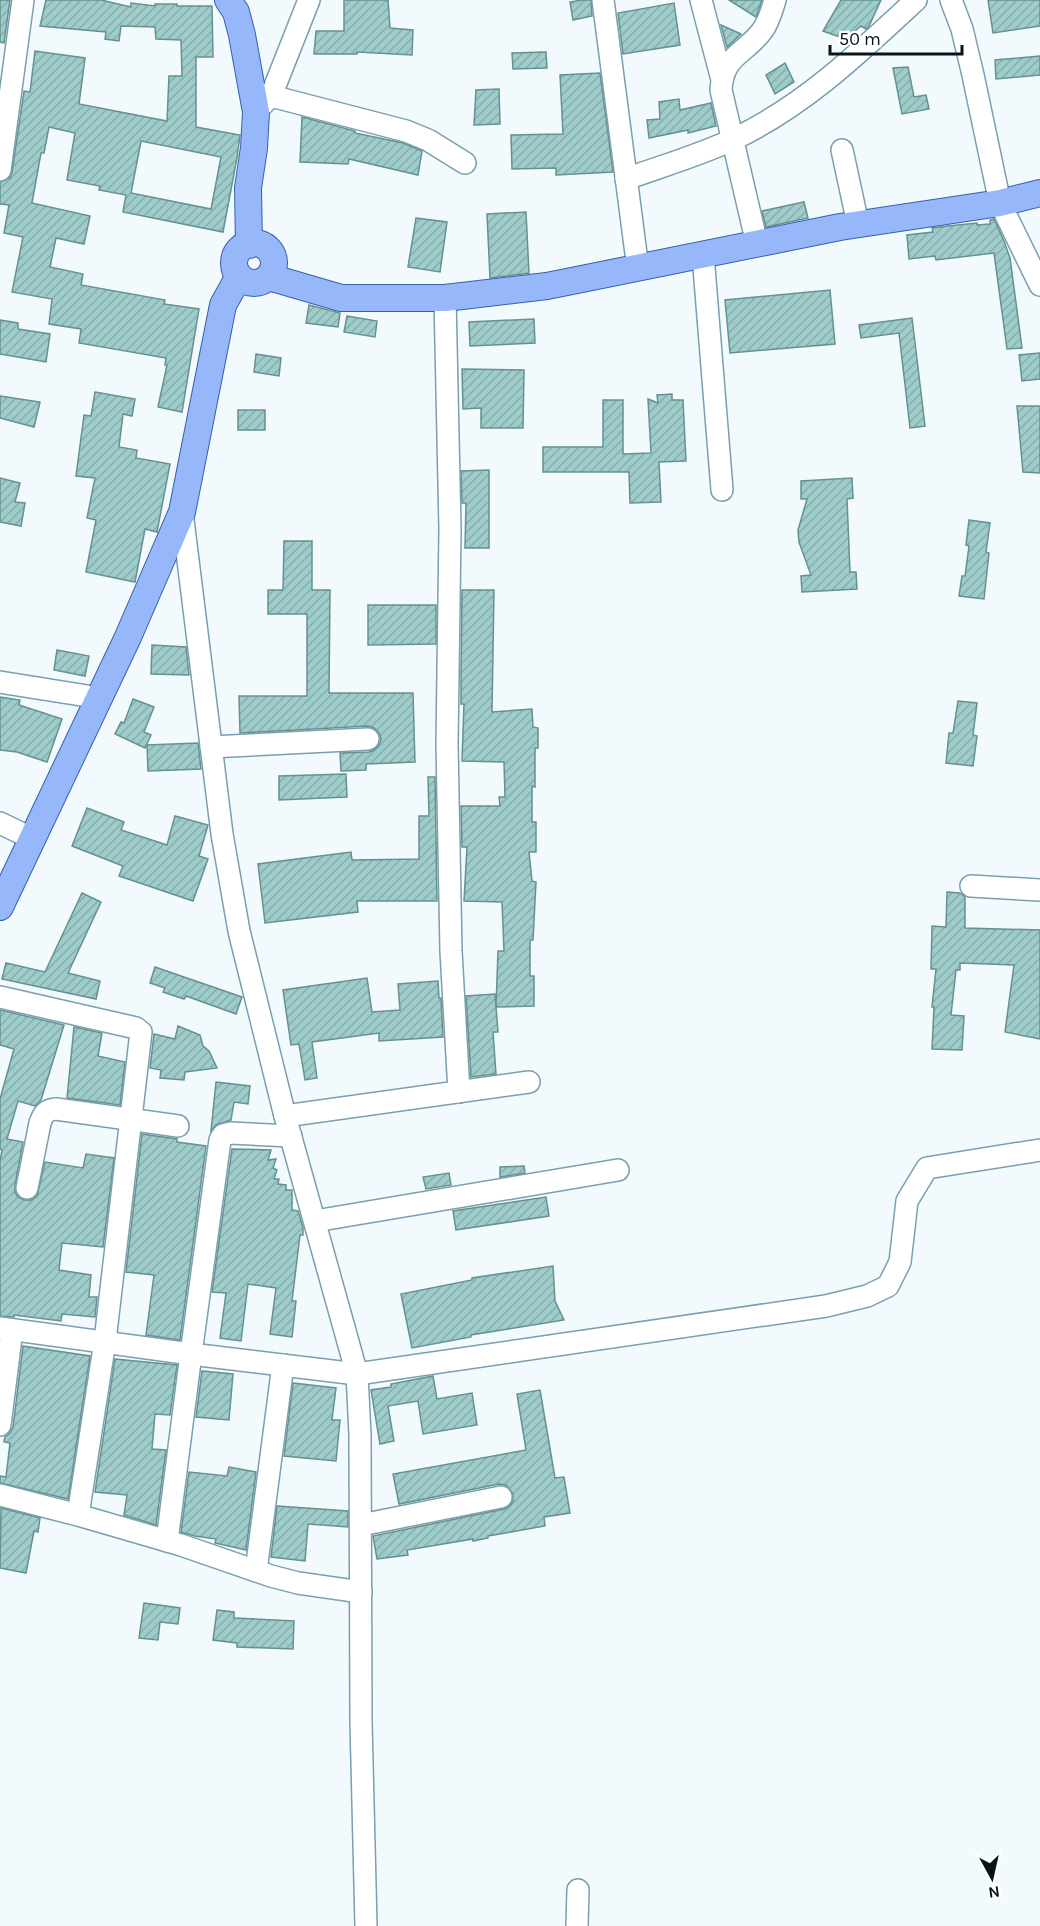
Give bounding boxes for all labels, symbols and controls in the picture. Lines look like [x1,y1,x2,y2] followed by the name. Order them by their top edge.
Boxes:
[830,18,962,56] scale bar
[839,28,881,50] text: 50 m
[962,1848,1022,1908] north arrow
[987,1882,1001,1903] text: N

